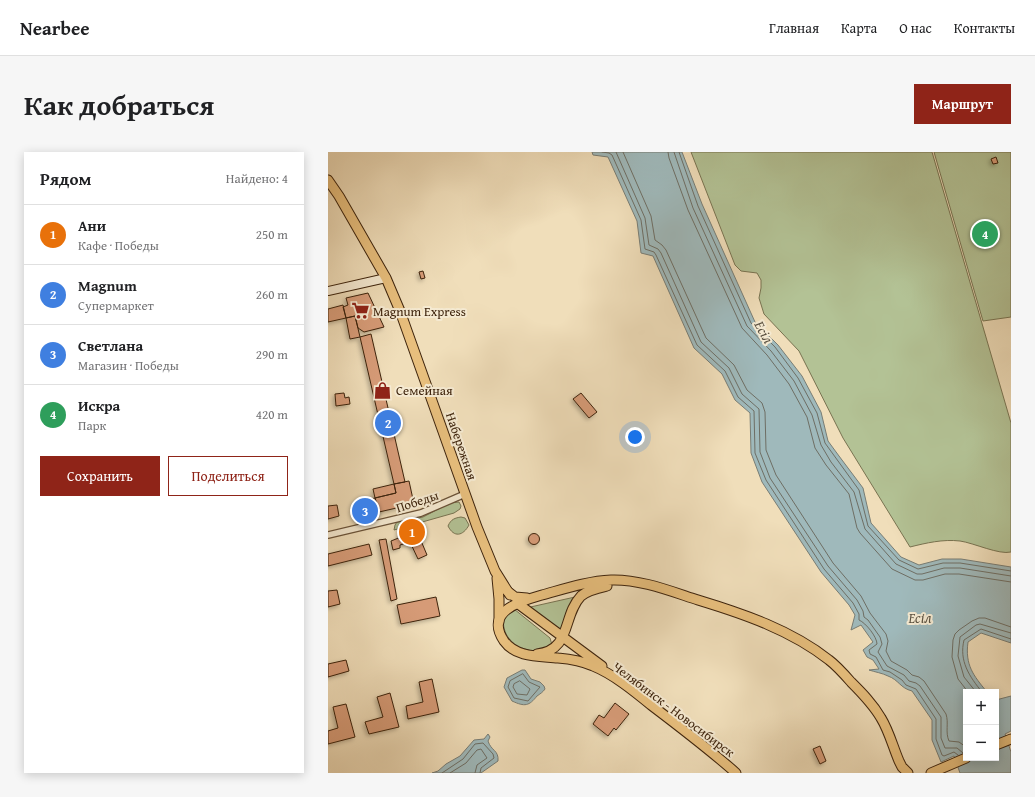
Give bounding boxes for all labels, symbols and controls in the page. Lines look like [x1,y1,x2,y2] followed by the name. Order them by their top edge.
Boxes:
[20,14,90,42] text: Nearbee
[769,18,819,38] text: Главная
[841,18,877,38] text: Карта
[899,18,932,38] text: О нас
[954,18,1015,38] text: Контакты
[24,84,214,125] text: Как добраться
[914,84,1011,124] button: Маршрут
[40,166,91,191] text: Рядом
[226,169,288,188] text: Найдено: 4
[78,215,106,236] text: Ани
[972,219,998,249] pin: 4
[50,225,56,244] text: 1
[256,225,288,244] text: 250 m
[78,236,159,255] text: Кафе · Победы
[78,275,137,296] text: Magnum
[50,285,56,304] text: 2
[256,285,288,304] text: 260 m
[78,296,154,315] text: Супермаркет
[350,301,370,321] supermarket icon: Magnum Express
[373,302,466,321] place label: Magnum Express
[749,316,779,348] water label: Есіл
[78,335,143,356] text: Светлана
[50,345,56,364] text: 3
[256,345,288,364] text: 290 m
[78,356,179,375] text: Магазин · Победы
[373,380,393,400] shop icon: Семейная
[396,381,453,400] place label: Семейная
[78,395,120,416] text: Искра
[50,405,56,424] text: 4
[256,405,288,424] text: 420 m
[375,408,401,438] pin: 2
[441,410,482,483] street label: Набережная
[78,416,106,435] text: Парк
[625,427,645,447] your location
[40,456,160,496] button: Сохранить
[168,456,288,496] button: Поделиться
[393,486,441,517] street label: Победы
[352,496,378,526] pin: 3
[399,517,425,547] pin: 1
[907,608,932,628] water label: Есіл
[609,657,739,762] street label: Челябинск - Новосибирск
[963,689,999,761] map controls
[963,689,999,725] button: +
[963,725,999,761] button: −

